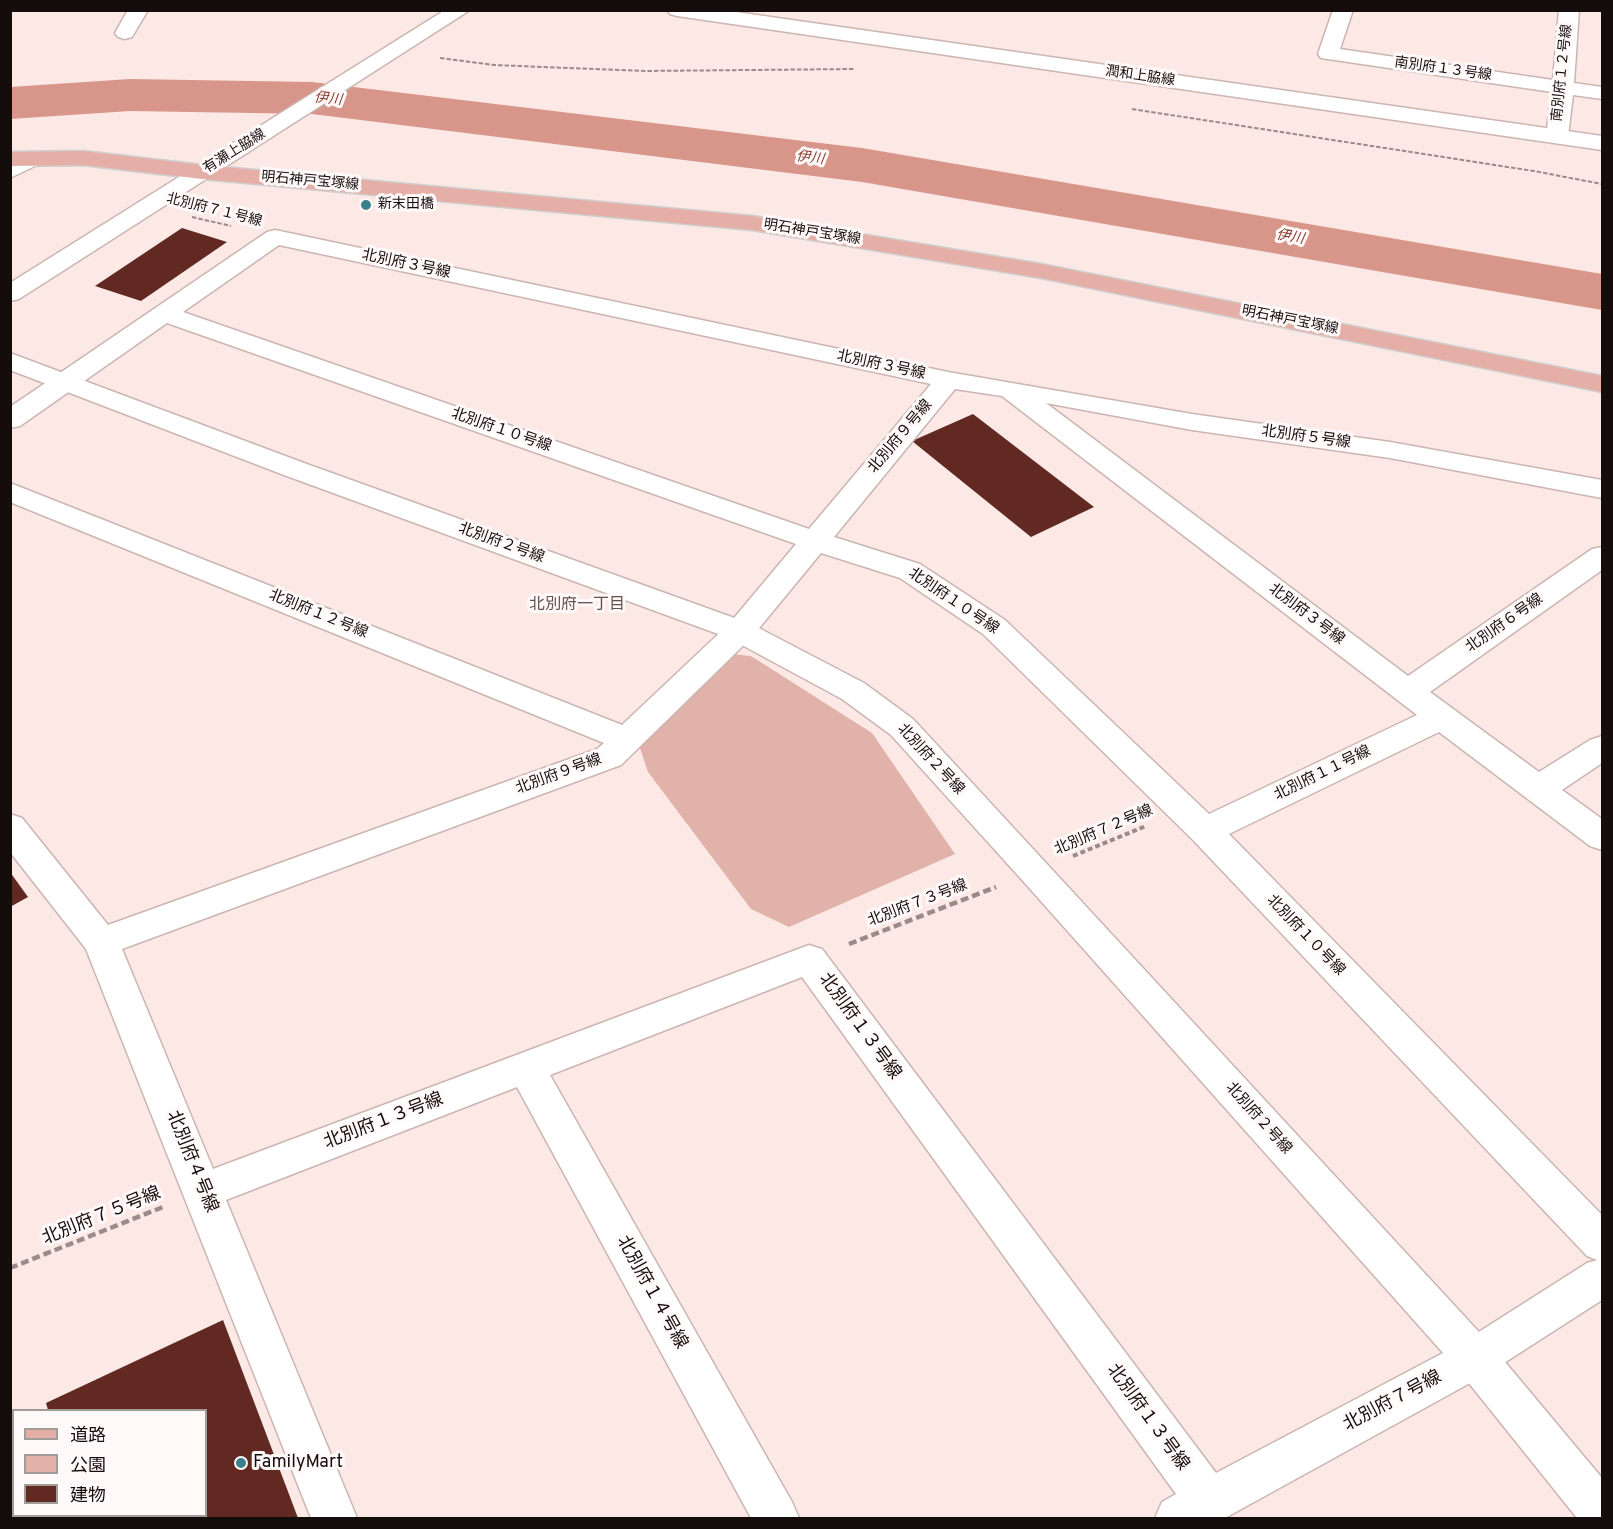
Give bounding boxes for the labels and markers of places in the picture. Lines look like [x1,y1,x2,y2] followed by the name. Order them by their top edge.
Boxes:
[378,197,434,213] place label: 新末田橋
[359,198,373,212] marker: 新末田橋
[253,1452,343,1474] place label: FamilyMart
[234,1456,248,1470] marker: FamilyMart

